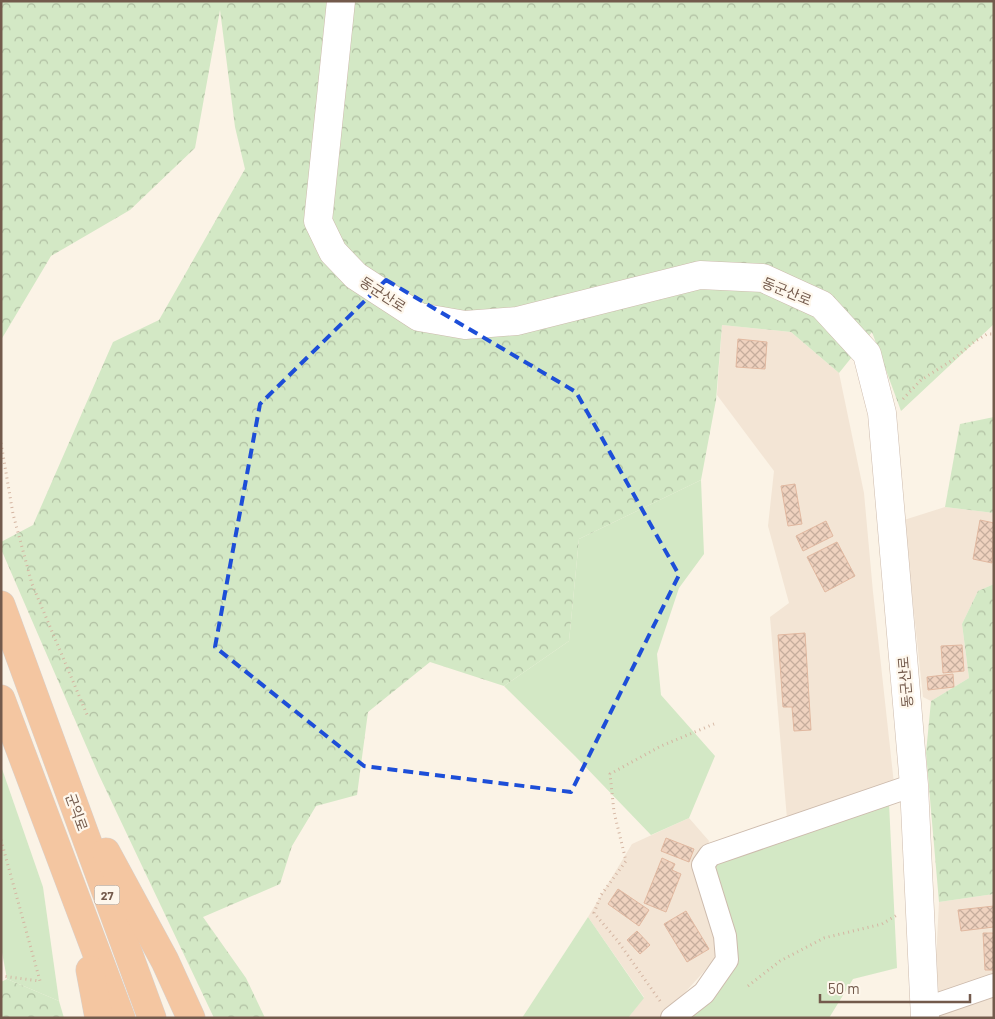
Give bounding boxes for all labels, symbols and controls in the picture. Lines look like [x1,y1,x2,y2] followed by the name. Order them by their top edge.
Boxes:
[357,273,409,315] street label: 동군산로
[760,273,814,309] street label: 동군산로
[894,655,916,708] street label: 동군산로
[62,791,92,833] street label: 군익로
[94,886,120,904] road number: 27
[820,972,970,1004] scale bar
[828,979,860,997] text: 50 m

